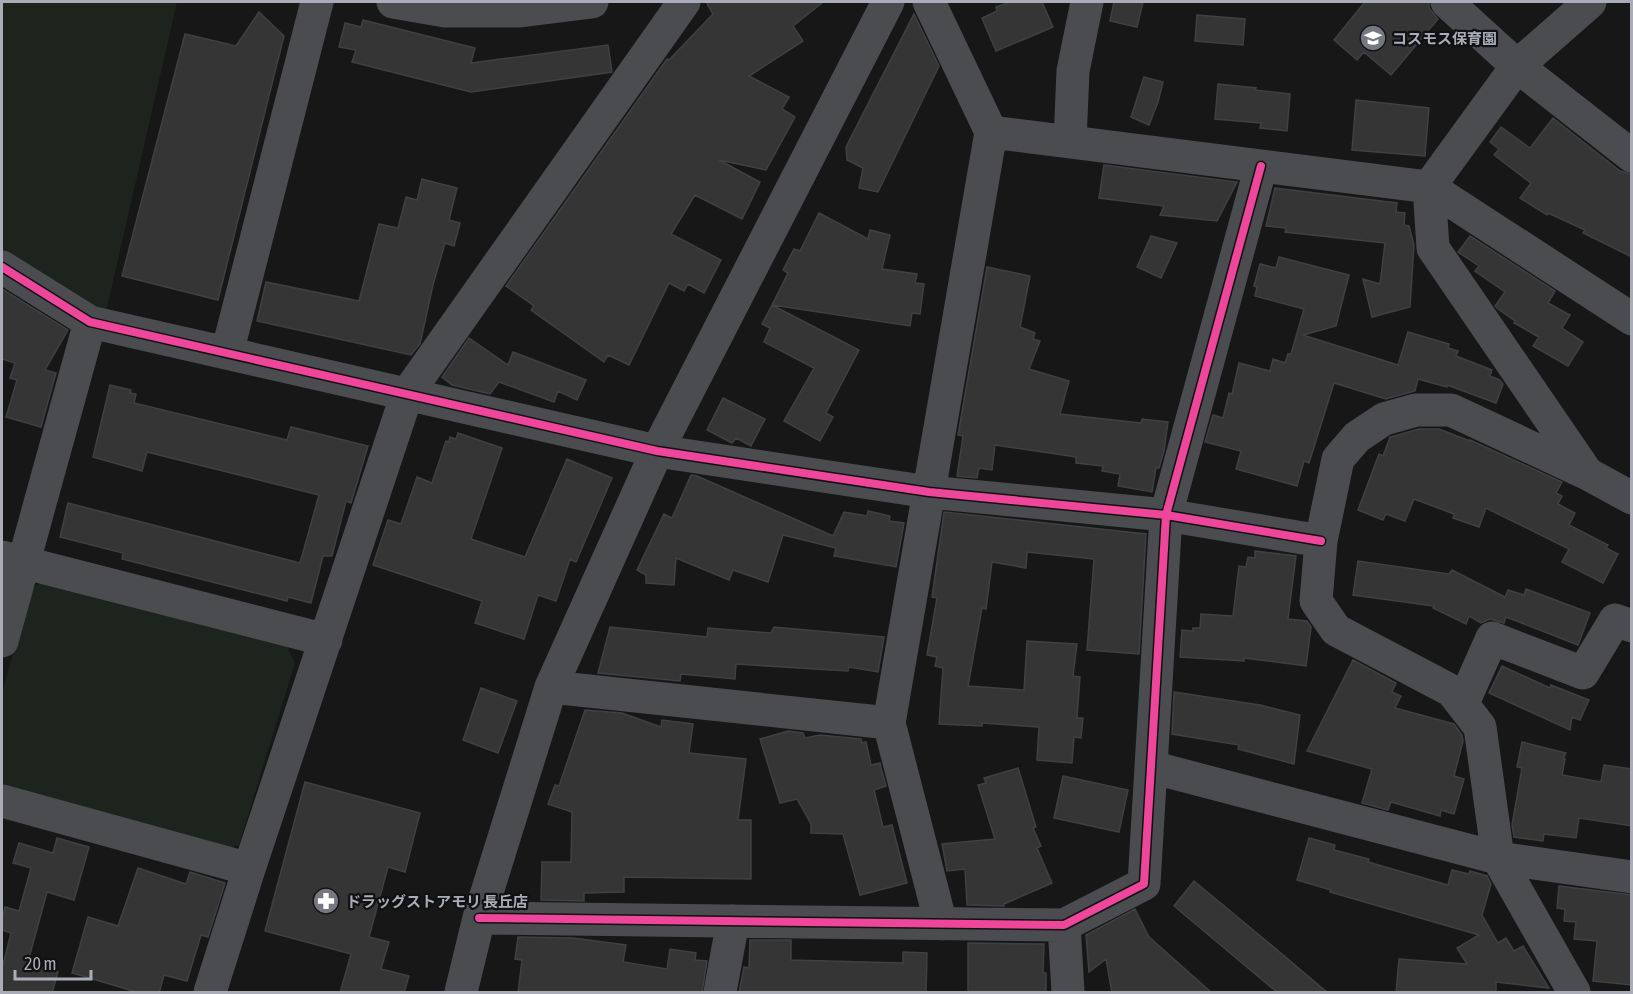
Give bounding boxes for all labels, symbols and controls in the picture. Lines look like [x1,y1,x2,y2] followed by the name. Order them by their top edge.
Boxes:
[1358,23,1388,53] school or university icon: コスモス保育園
[1392,30,1497,47] place label: コスモス保育園
[311,886,341,916] pharmacy icon: ドラッグストアモリ 長丘店
[346,893,528,910] place label: ドラッグストアモリ 長丘店
[15,943,92,981] scale bar
[24,953,56,974] text: 20 m

